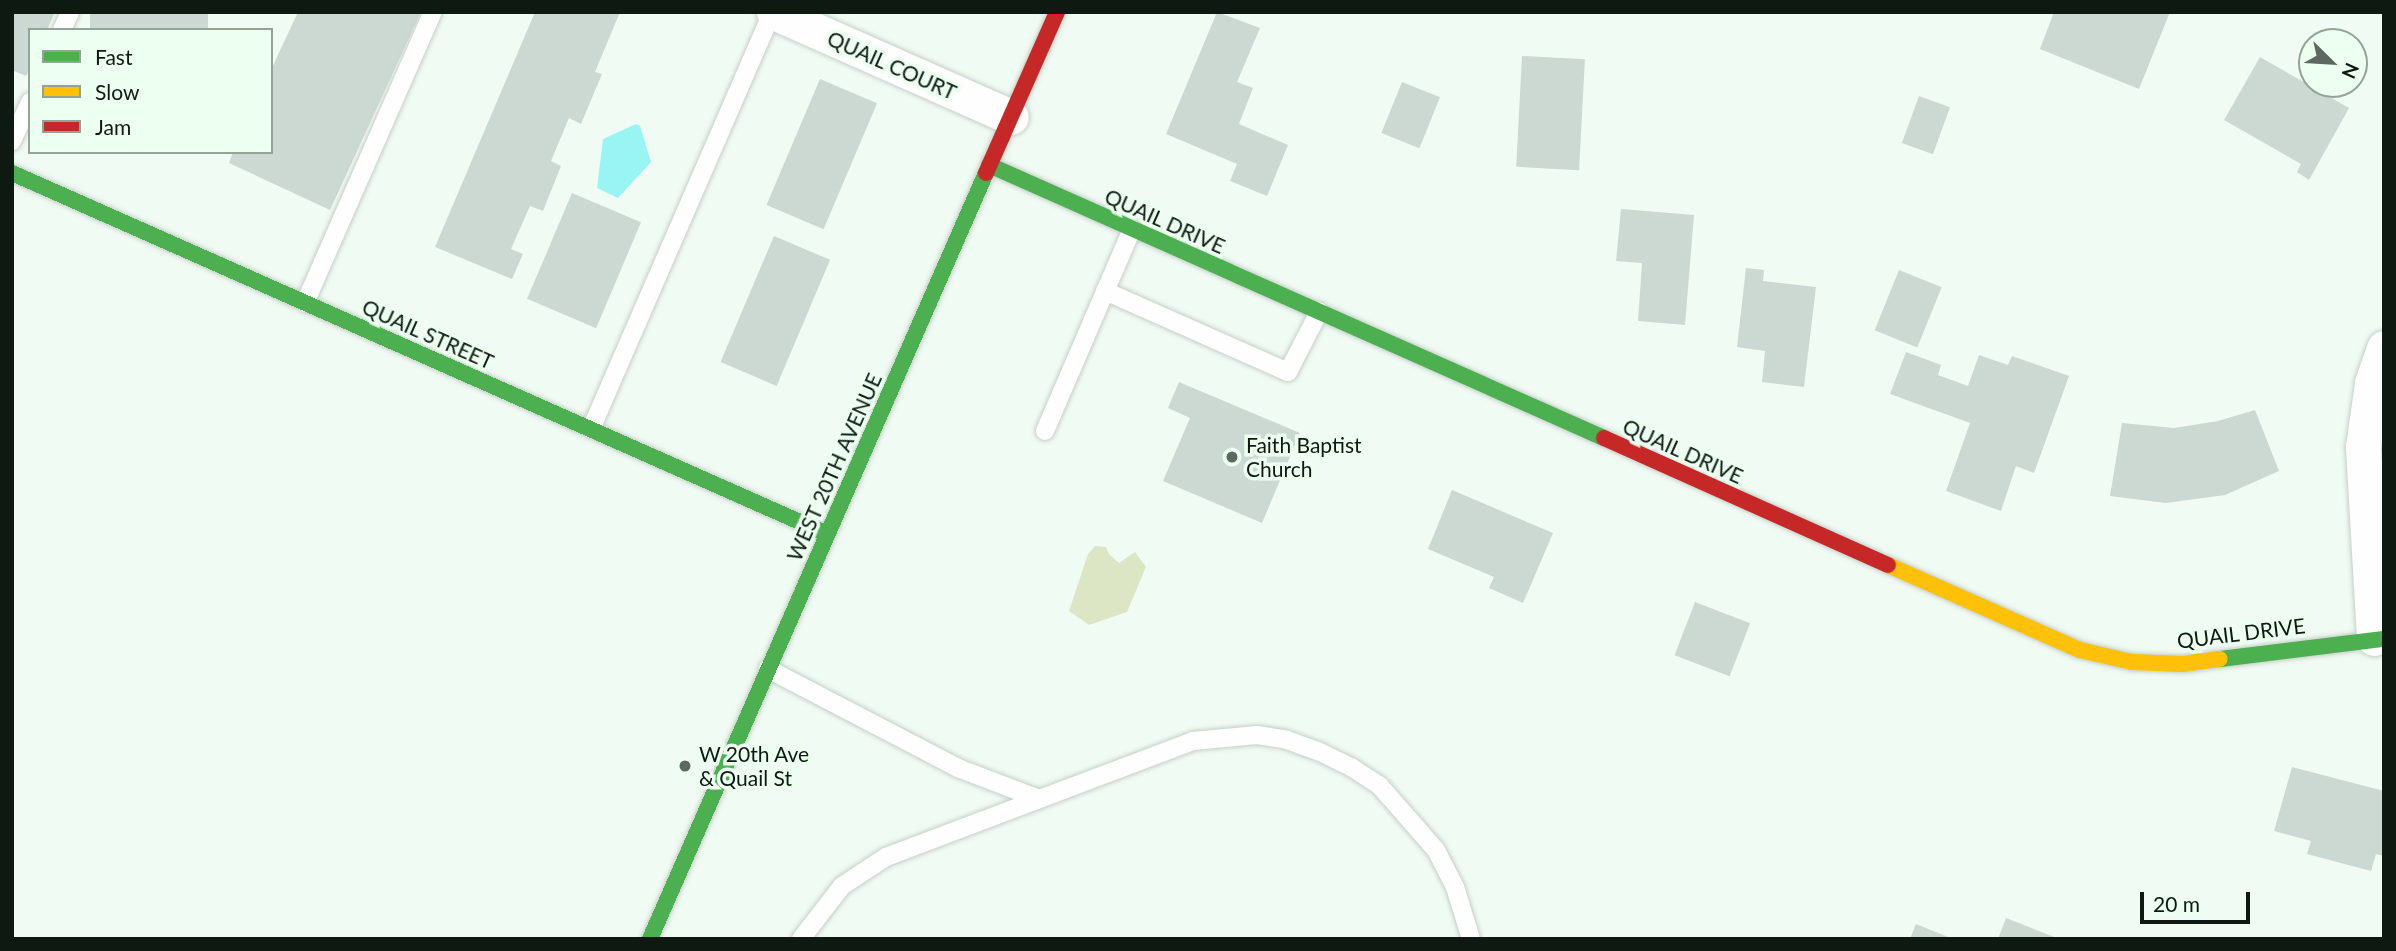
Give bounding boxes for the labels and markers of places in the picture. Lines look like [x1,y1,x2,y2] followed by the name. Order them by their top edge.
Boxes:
[1246,432,1362,482] place label: Faith Baptist Church
[1224,449,1240,465] marker: Faith Baptist Church
[699,741,810,791] place label: W 20th Ave & Quail St
[677,758,693,774] marker: W 20th Ave & Quail St

